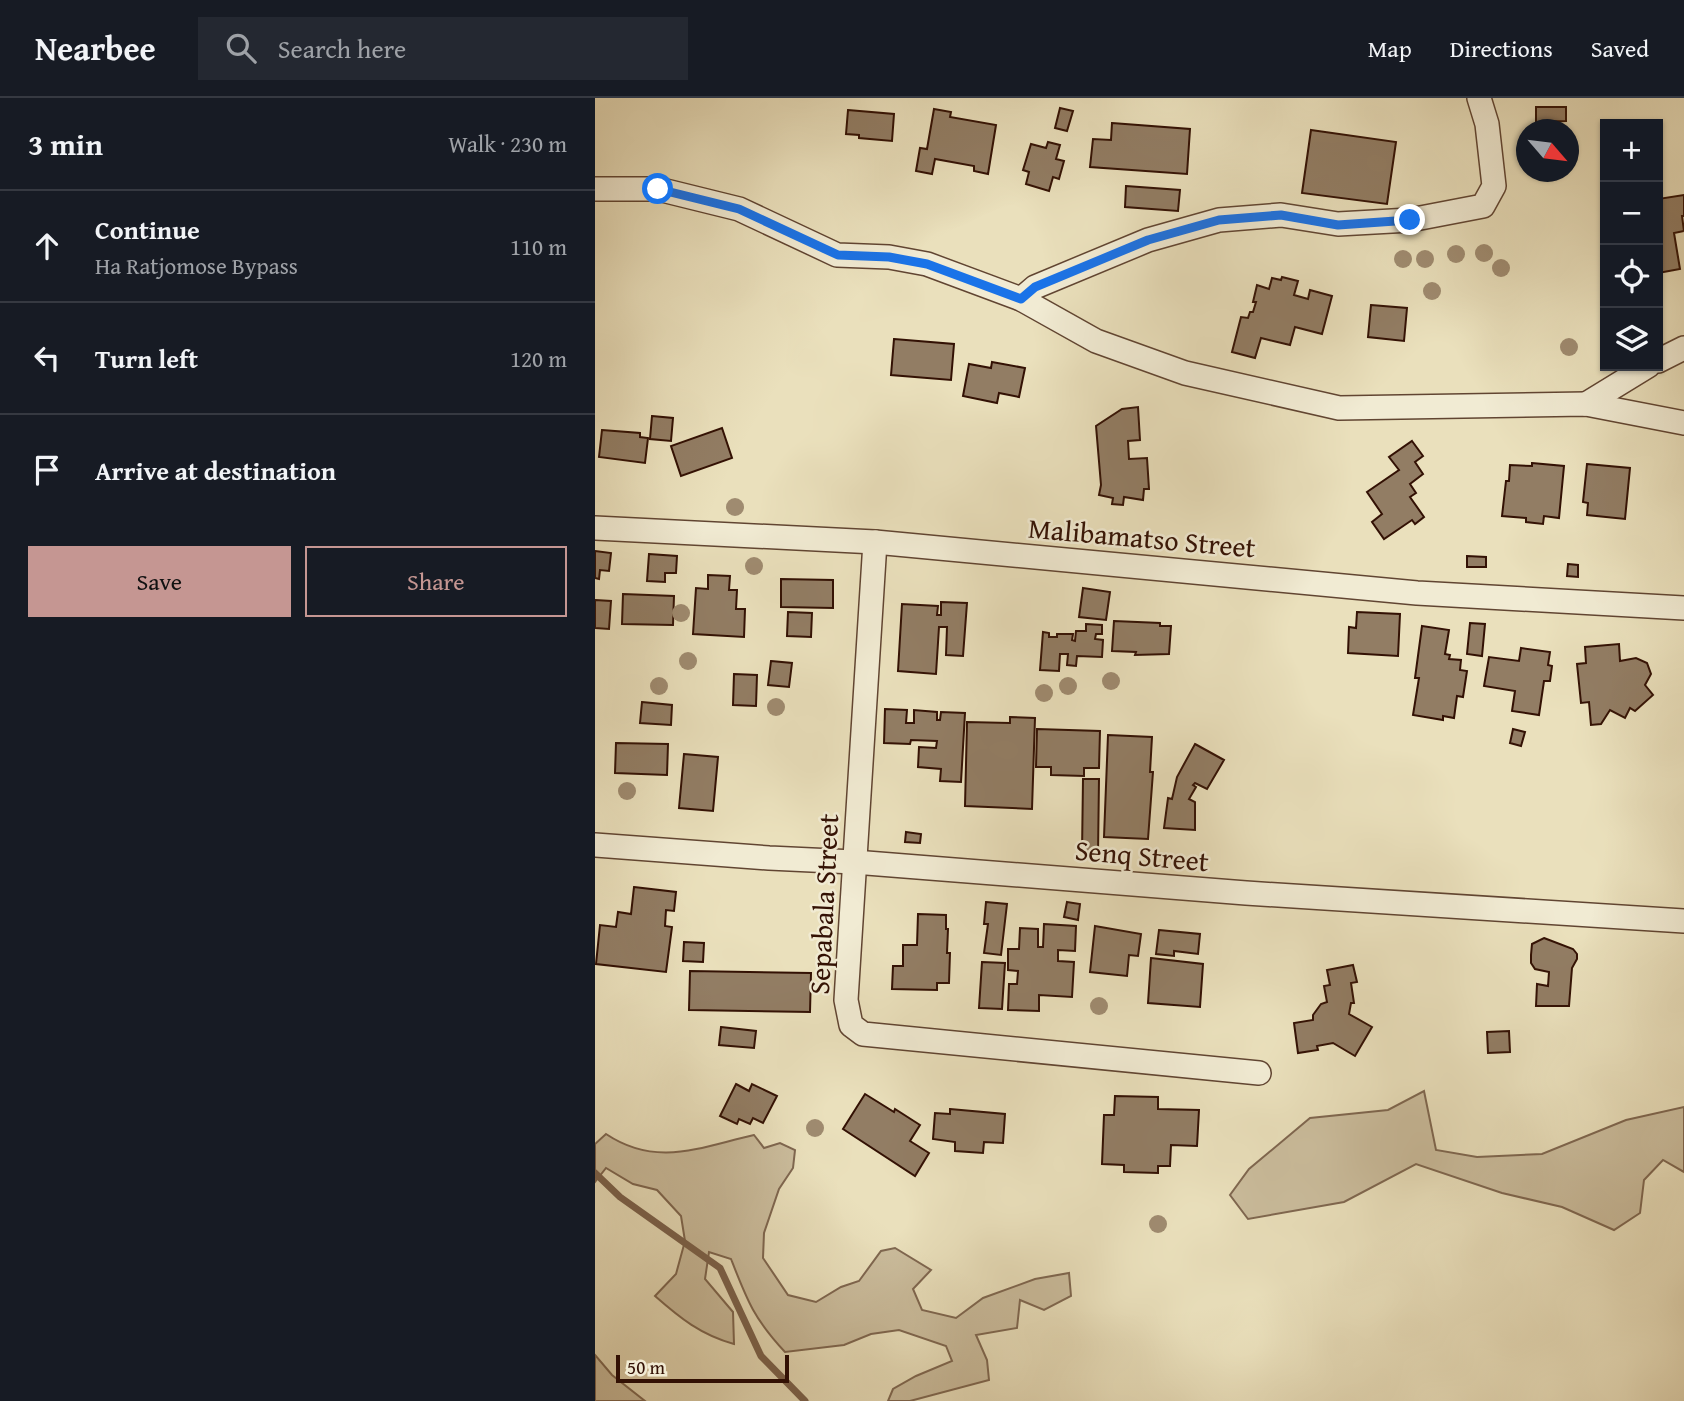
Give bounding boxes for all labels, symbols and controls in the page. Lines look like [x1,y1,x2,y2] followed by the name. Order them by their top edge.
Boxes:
[198,17,688,80] search box
[35,24,156,72] text: Nearbee
[222,29,260,67] icon: search
[278,29,406,68] text: Search here
[1368,31,1412,66] text: Map
[1450,31,1553,66] text: Directions
[1591,31,1649,66] text: Saved
[1516,119,1579,182] north arrow
[1600,119,1663,371] map controls
[1600,119,1663,182] button: +
[28,122,103,166] text: 3 min
[448,127,567,160] text: Walk · 230 m
[642,173,673,204] route start
[1600,182,1663,245] button: −
[1394,204,1425,235] route end
[95,210,200,249] text: Continue
[28,227,66,265] icon: ahead
[510,230,567,263] text: 110 m
[1600,245,1663,308] button: locate
[95,249,298,282] text: Ha Ratjomose Bypass
[1600,308,1663,371] button: layers
[28,339,66,377] icon: left
[95,339,198,378] text: Turn left
[510,342,567,375] text: 120 m
[28,451,66,489] icon: arrive
[95,451,336,490] text: Arrive at destination
[1027,507,1257,567] street label: Malibamatso Street
[28,546,291,617] button: Save
[305,546,567,617] button: Share
[798,812,848,995] street label: Sepabala Street
[1073,829,1211,881] street label: Senq Street
[616,1352,789,1384] scale bar
[627,1353,665,1381] text: 50 m

